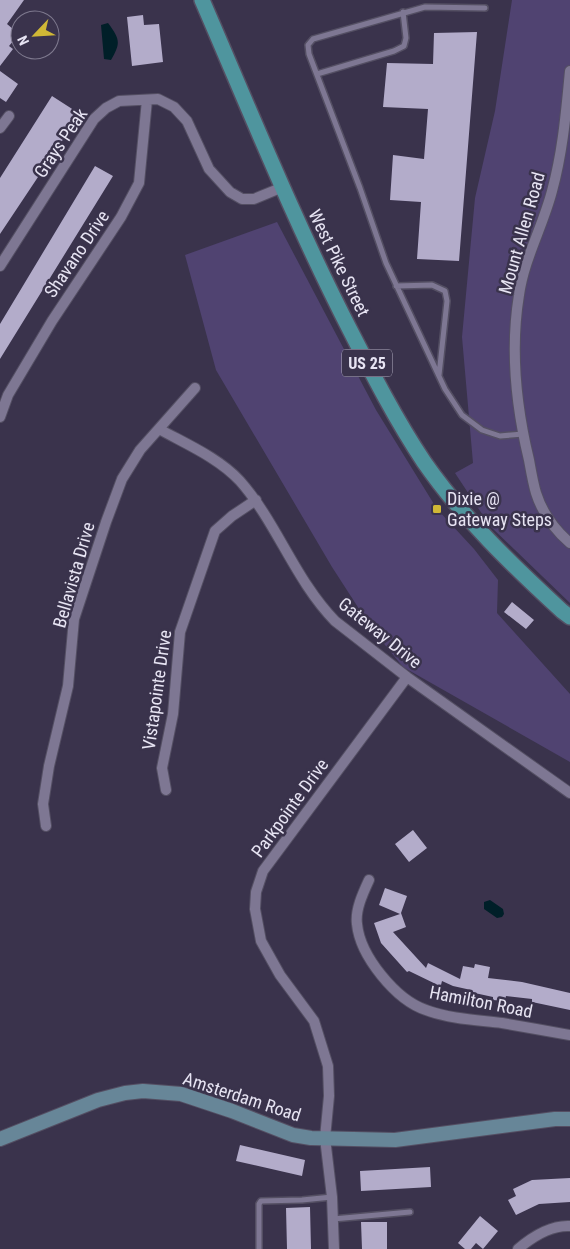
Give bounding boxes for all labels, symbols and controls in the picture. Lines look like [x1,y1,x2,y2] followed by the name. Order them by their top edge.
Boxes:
[10,10,60,60] north arrow
[14,33,32,48] text: N
[30,104,91,181] street label: Grays Peak
[494,170,549,296] street label: Mount Allen Road
[40,206,113,301] street label: Shavano Drive
[305,206,374,320] street label: West Pike Street
[342,349,392,376] road number: US 25
[447,488,552,530] place label: Dixie @ Gateway Steps
[431,503,443,515] marker: Dixie @ Gateway Steps
[48,520,99,630] street label: Bellavista Drive
[335,593,426,672] street label: Gateway Drive
[138,629,175,751] street label: Vistapointe Drive
[247,754,332,861] street label: Parkpointe Drive
[428,981,535,1022] street label: Hamilton Road
[181,1068,304,1125] street label: Amsterdam Road

